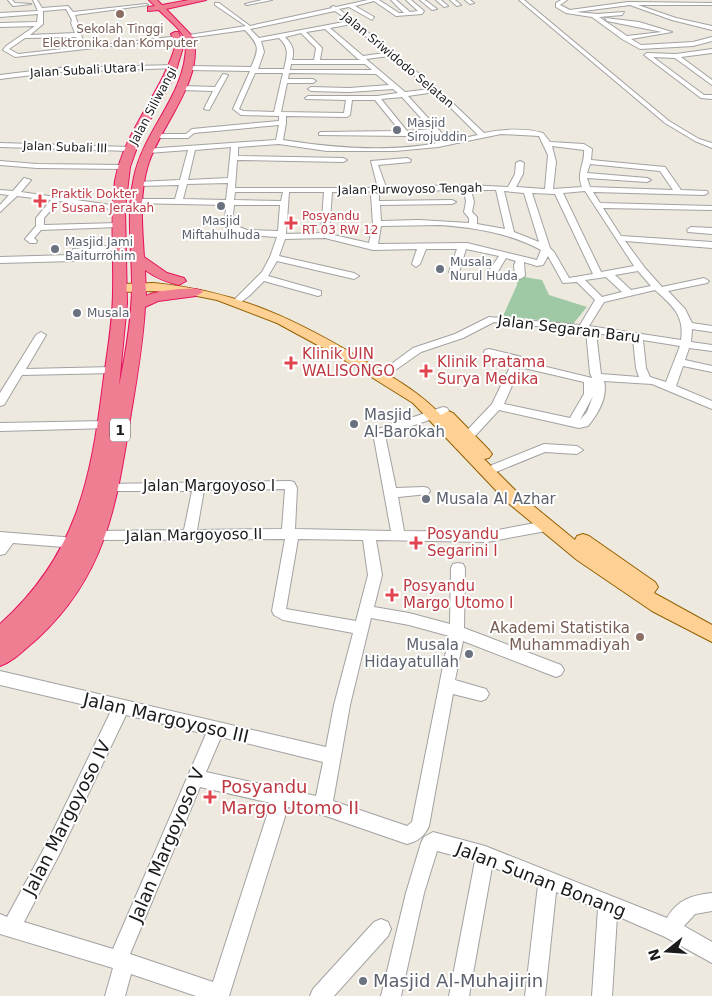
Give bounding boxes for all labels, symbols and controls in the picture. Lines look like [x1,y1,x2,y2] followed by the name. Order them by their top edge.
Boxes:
[114,8,126,20] marker: Sekolah Tinggi Elektronika dan Komputer
[339,9,457,111] street label: Jalan Sriwidodo Selatan
[42,22,198,50] place label: Sekolah Tinggi Elektronika dan Komputer
[29,60,144,80] street label: Jalan Subali Utara I
[126,65,179,148] street label: Jalan Siliwangi
[407,116,467,144] place label: Masjid Sirojuddin
[391,124,403,136] marker: Masjid Sirojuddin
[22,138,107,155] street label: Jalan Subali III
[337,181,482,197] street label: Jalan Purwoyoso Tengah
[51,187,154,215] place label: Praktik Dokter F Susana Jerakah
[33,194,47,208] marker: Praktik Dokter F Susana Jerakah
[215,200,227,212] marker: Masjid Miftahulhuda
[302,209,379,237] place label: Posyandu RT 03 RW 12
[182,214,260,242] place label: Masjid Miftahulhuda
[284,216,298,230] marker: Posyandu RT 03 RW 12
[65,235,136,263] place label: Masjid Jami Baiturrohim
[49,243,61,255] marker: Masjid Jami Baiturrohim
[450,255,518,283] place label: Musala Nurul Huda
[434,263,446,275] marker: Musala Nurul Huda
[87,306,129,320] place label: Musala
[71,307,83,319] marker: Musala
[496,311,641,347] street label: Jalan Segaran Baru
[302,345,395,380] place label: Klinik UIN WALISONGO
[437,353,545,388] place label: Klinik Pratama Surya Medika
[284,356,298,370] marker: Klinik UIN WALISONGO
[419,364,433,378] marker: Klinik Pratama Surya Medika
[364,406,445,441] place label: Masjid Al-Barokah
[110,418,130,442] road number: 1
[348,418,360,430] marker: Masjid Al-Barokah
[142,477,275,495] street label: Jalan Margoyoso I
[436,490,557,508] place label: Musala Al Azhar
[420,493,432,505] marker: Musala Al Azhar
[125,525,262,545] street label: Jalan Margoyoso II
[427,525,499,560] place label: Posyandu Segarini I
[409,536,423,550] marker: Posyandu Segarini I
[403,577,514,612] place label: Posyandu Margo Utomo I
[385,588,399,602] marker: Posyandu Margo Utomo I
[490,619,630,654] place label: Akademi Statistika Muhammadiyah
[634,631,646,643] marker: Akademi Statistika Muhammadiyah
[364,636,459,671] place label: Musala Hidayatullah
[463,648,475,660] marker: Musala Hidayatullah
[80,688,251,747] street label: Jalan Margoyoso III
[18,736,115,900] street label: Jalan Margoyoso IV
[124,764,209,926] street label: Jalan Margoyoso V
[221,776,359,818] place label: Posyandu Margo Utomo II
[203,790,217,804] marker: Posyandu Margo Utomo II
[452,837,629,922] street label: Jalan Sunan Bonang
[642,926,692,976] north arrow
[645,947,664,963] text: N
[373,970,543,991] place label: Masjid Al-Muhajirin
[357,975,369,987] marker: Masjid Al-Muhajirin

